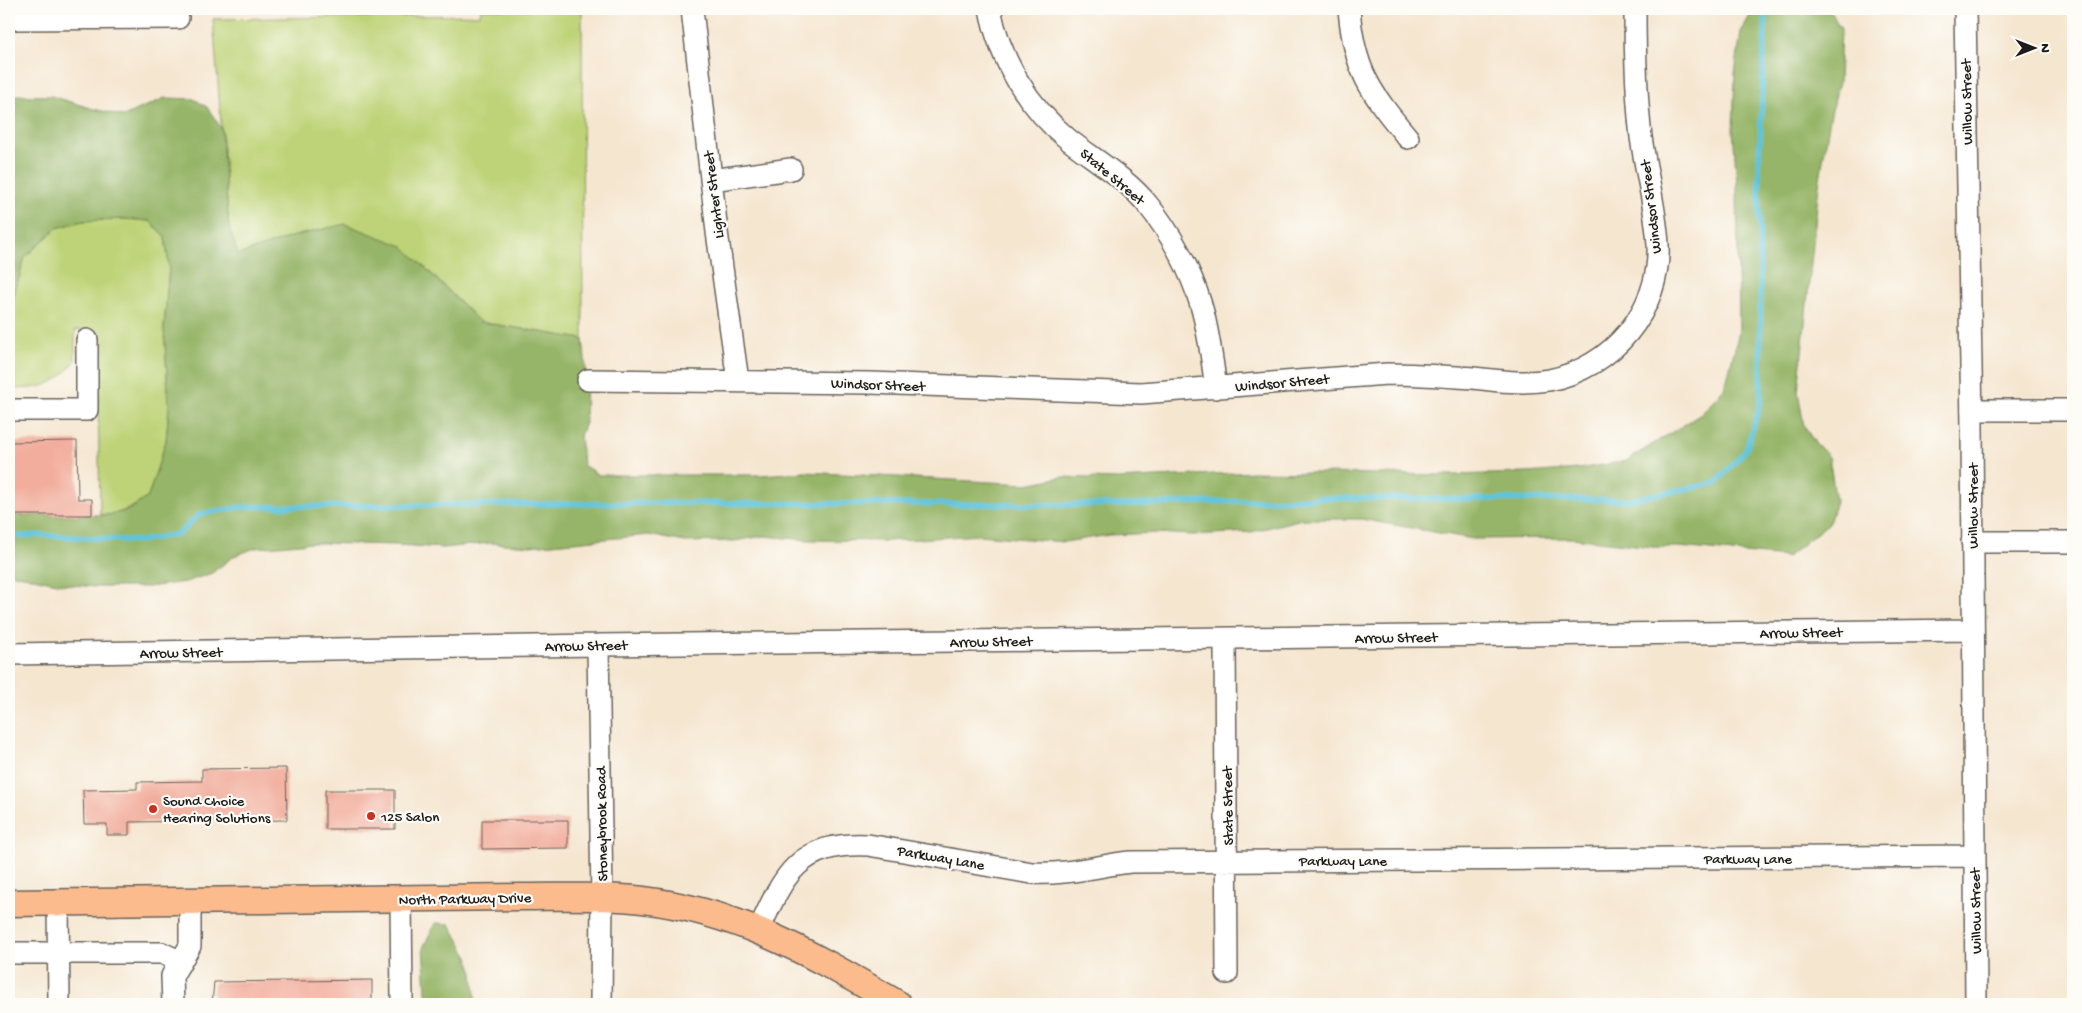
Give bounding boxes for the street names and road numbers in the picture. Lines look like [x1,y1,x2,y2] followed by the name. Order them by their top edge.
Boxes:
[1958,57,1978,145] street label: Willow Street
[1076,145,1149,211] street label: State Street
[700,148,729,240] street label: Lighter Street
[1637,157,1667,255] street label: Windsor Street
[1235,371,1332,397] street label: Windsor Street
[831,375,927,397] street label: Windsor Street
[1965,461,1983,549] street label: Willow Street
[1760,624,1844,644] street label: Arrow Street
[1355,629,1439,649] street label: Arrow Street
[950,633,1034,653] street label: Arrow Street
[545,637,629,657] street label: Arrow Street
[140,644,224,664] street label: Arrow Street
[593,765,613,882] street label: Stoneybrook Road
[1219,765,1239,846] street label: State Street
[895,842,986,876] street label: Parkway Lane
[1703,851,1792,869] street label: Parkway Lane
[1298,853,1387,871] street label: Parkway Lane
[1967,866,1987,954] street label: Willow Street
[398,890,532,910] street label: North Parkway Drive

